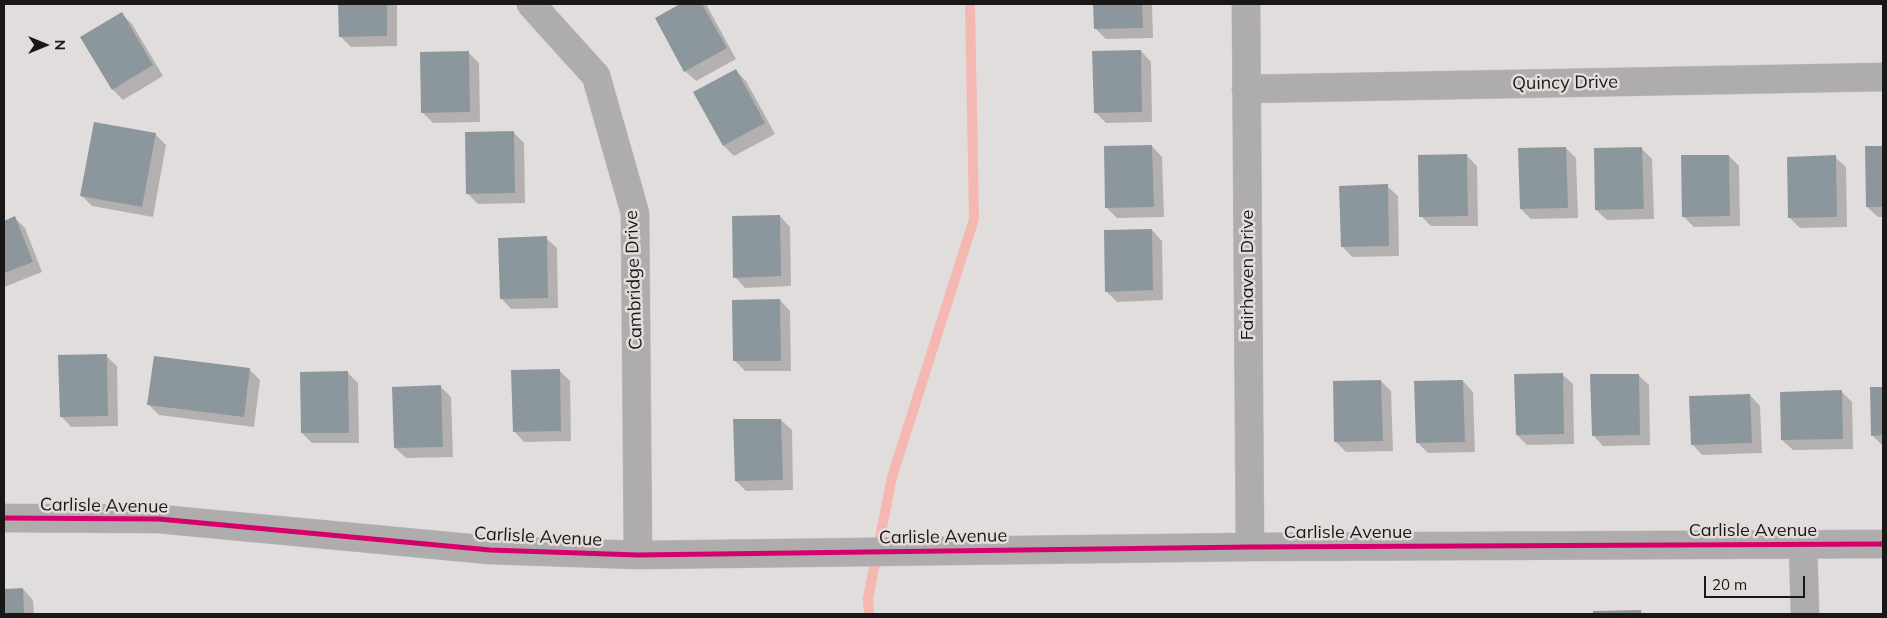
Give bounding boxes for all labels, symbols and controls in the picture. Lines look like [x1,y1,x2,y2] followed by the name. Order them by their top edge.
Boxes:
[20,20,70,70] north arrow
[51,40,69,50] text: N
[1512,71,1618,95] street label: Quincy Drive
[621,210,647,350] street label: Cambridge Drive
[1237,210,1259,340] street label: Fairhaven Drive
[40,494,168,518] street label: Carlisle Avenue
[1689,520,1817,542] street label: Carlisle Avenue
[1284,522,1412,544] street label: Carlisle Avenue
[473,523,603,551] street label: Carlisle Avenue
[879,525,1007,549] street label: Carlisle Avenue
[1707,566,1808,598] scale bar
[1712,575,1747,594] text: 20 m

